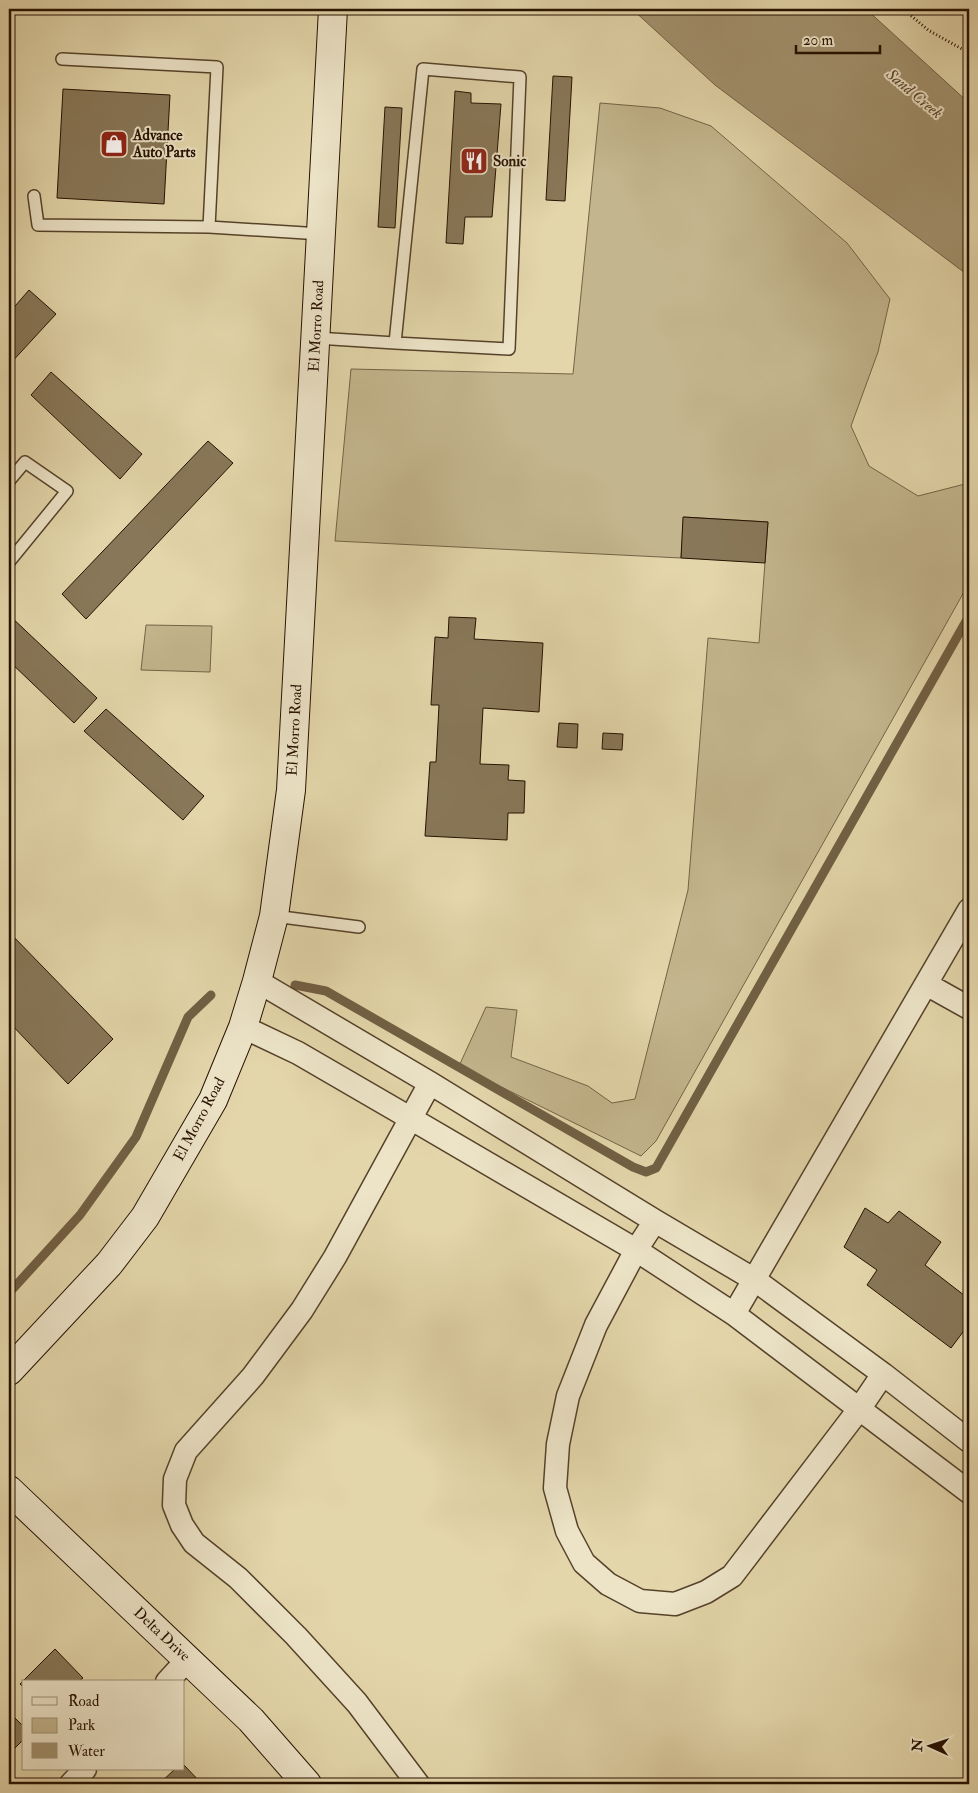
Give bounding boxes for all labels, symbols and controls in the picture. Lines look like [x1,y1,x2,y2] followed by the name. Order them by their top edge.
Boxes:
[796,22,879,54] scale bar
[803,31,833,50] text: 20 m
[881,64,947,123] water label: Sand Creek
[132,126,196,162] place label: Advance Auto Parts
[99,129,129,159] shop icon: Advance Auto Parts
[459,146,489,176] restaurant icon: Sonic
[493,152,527,171] place label: Sonic
[305,279,328,373] street label: El Morro Road
[283,683,306,777] street label: El Morro Road
[169,1074,230,1164] street label: El Morro Road
[129,1603,194,1665] street label: Delta Drive
[22,1680,185,1770] legend
[68,1692,100,1711] text: Road
[68,1716,95,1735] text: Park
[906,1720,956,1770] north arrow
[909,1738,926,1753] text: N
[67,1742,105,1761] text: Water

